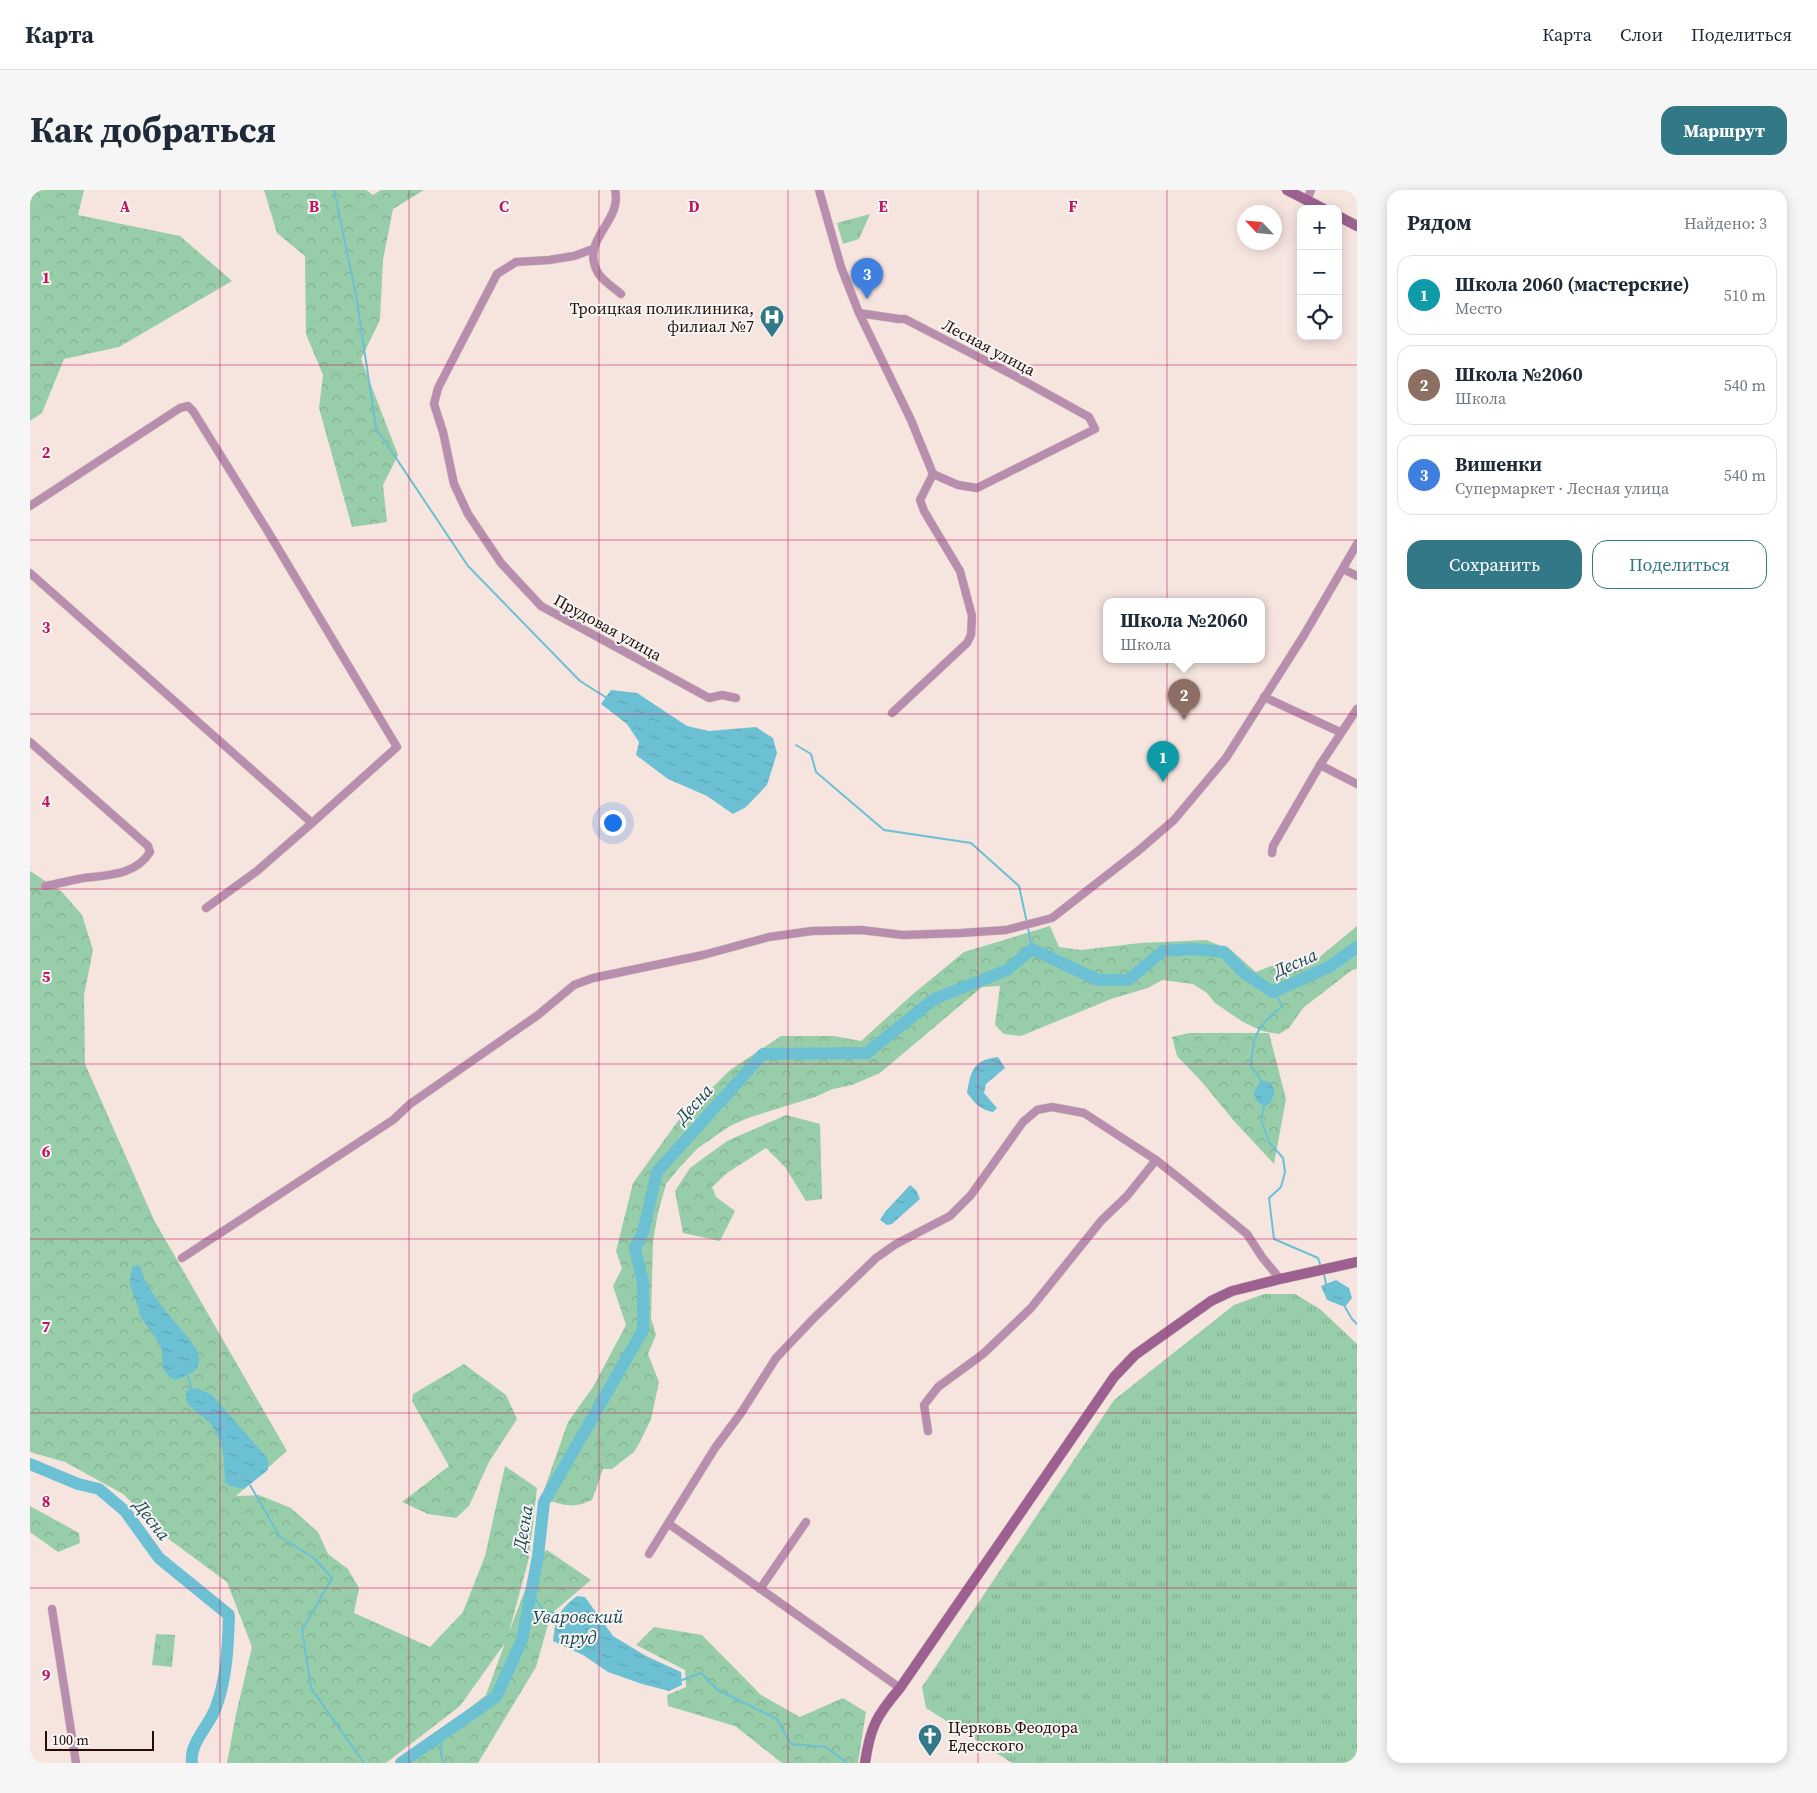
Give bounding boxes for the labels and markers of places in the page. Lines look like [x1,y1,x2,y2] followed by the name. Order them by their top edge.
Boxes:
[851,258,883,299] pin: 3
[570,297,754,337] place label: Троицкая поликлиника, филиал №7
[759,304,785,338] hospital icon: Троицкая поликлиника, филиал №7
[1168,679,1200,720] pin: 2
[1147,741,1179,782] pin: 1
[948,1716,1079,1756] place label: Церковь Феодора Едесского
[917,1723,943,1757] church icon: Церковь Феодора Едесского

